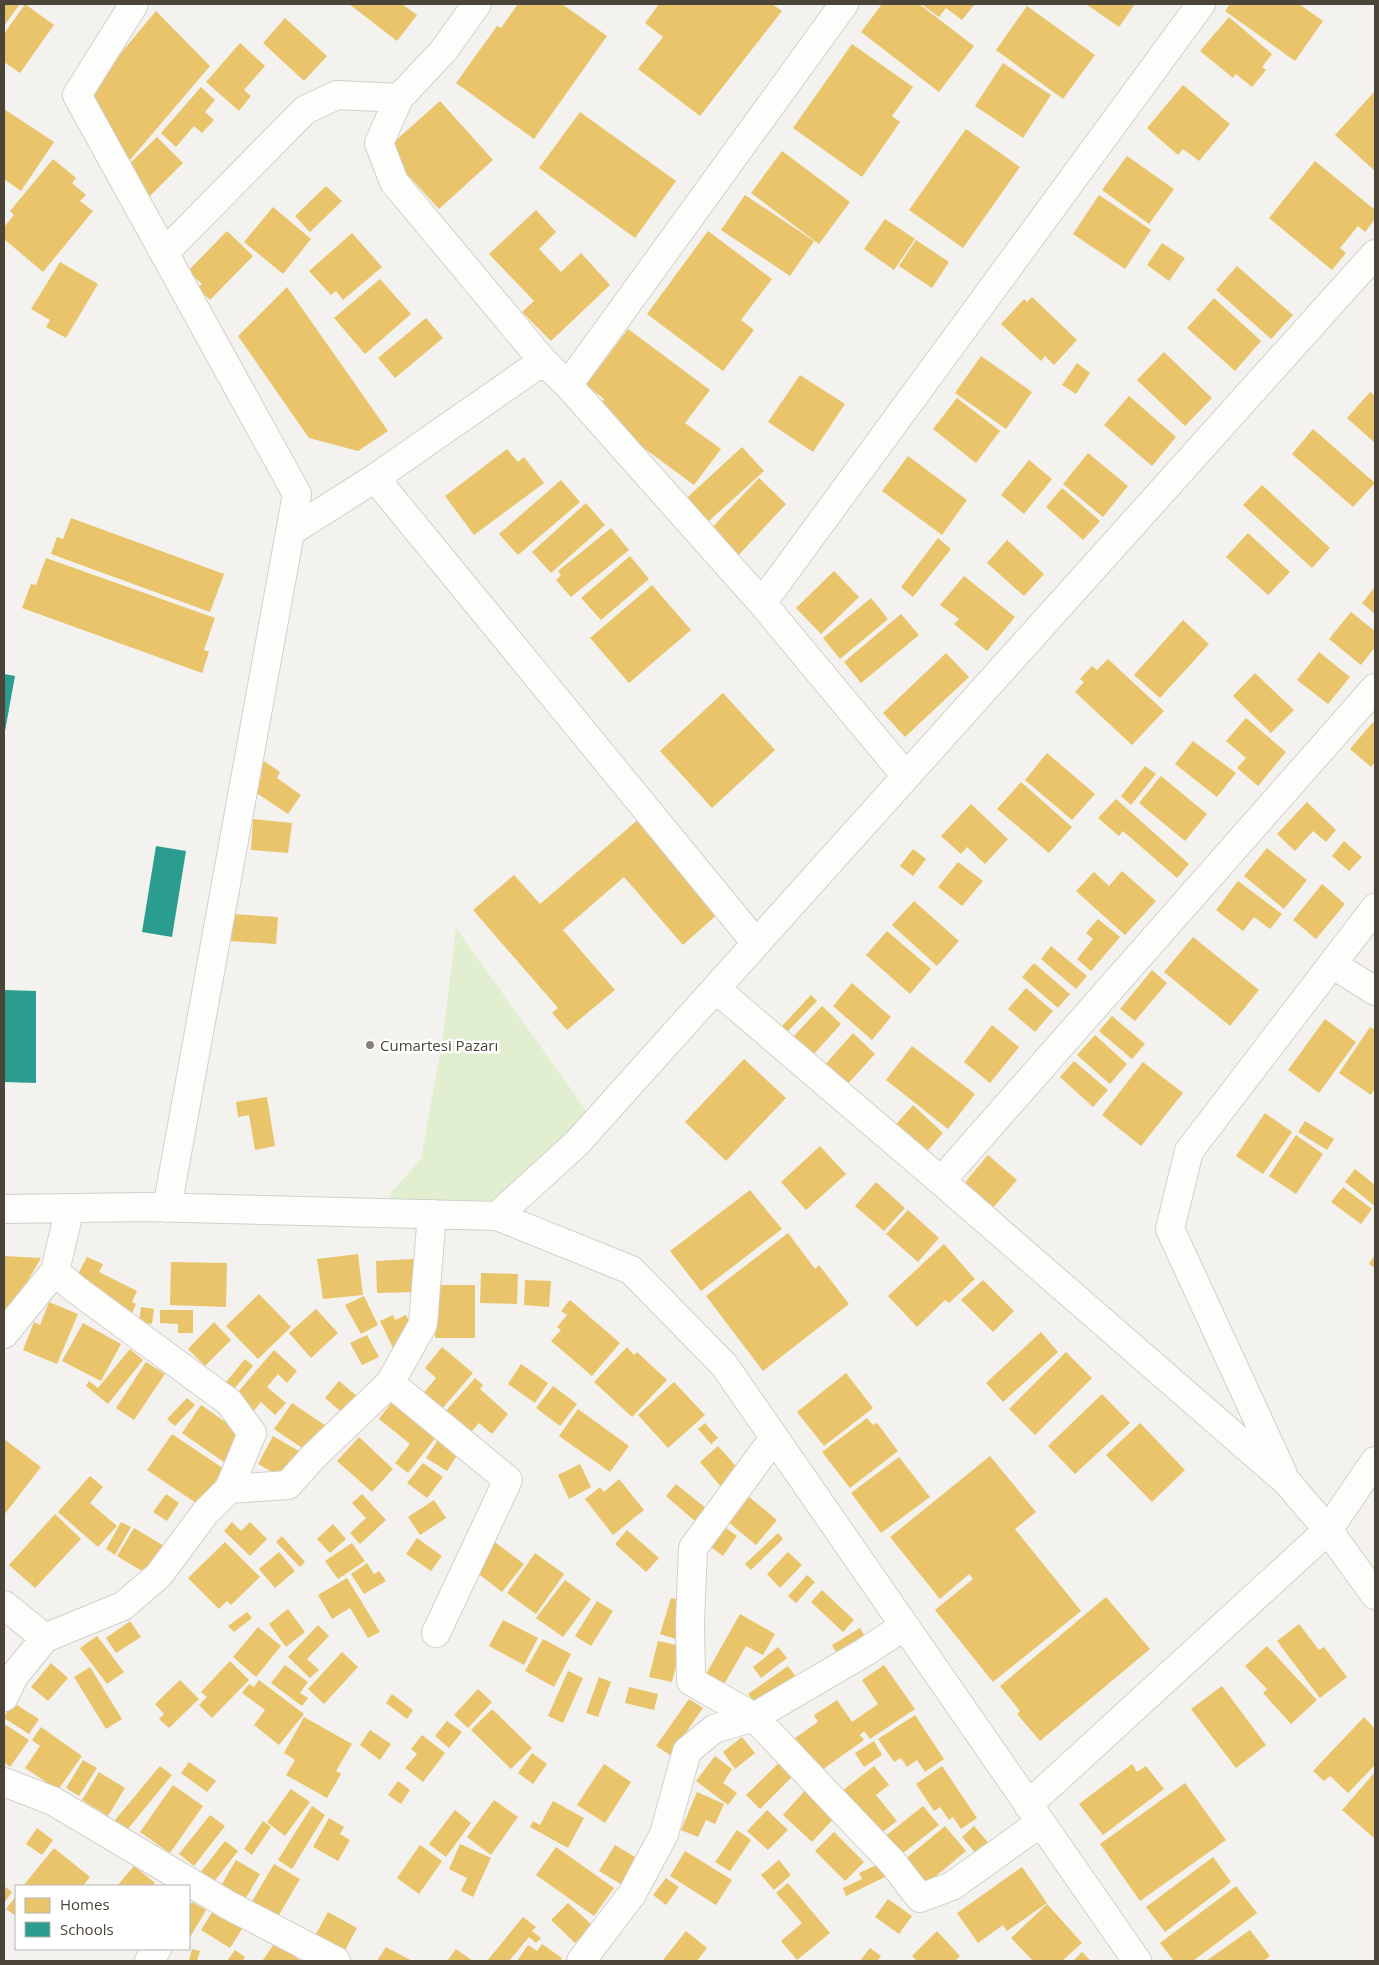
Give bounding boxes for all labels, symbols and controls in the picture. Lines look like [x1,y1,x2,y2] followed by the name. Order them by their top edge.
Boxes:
[380,1035,498,1055] place label: Cumartesi Pazarı
[364,1039,376,1051] marker: Cumartesi Pazarı
[15,1885,190,1950] legend
[60,1894,110,1914] text: Homes
[60,1919,114,1939] text: Schools

